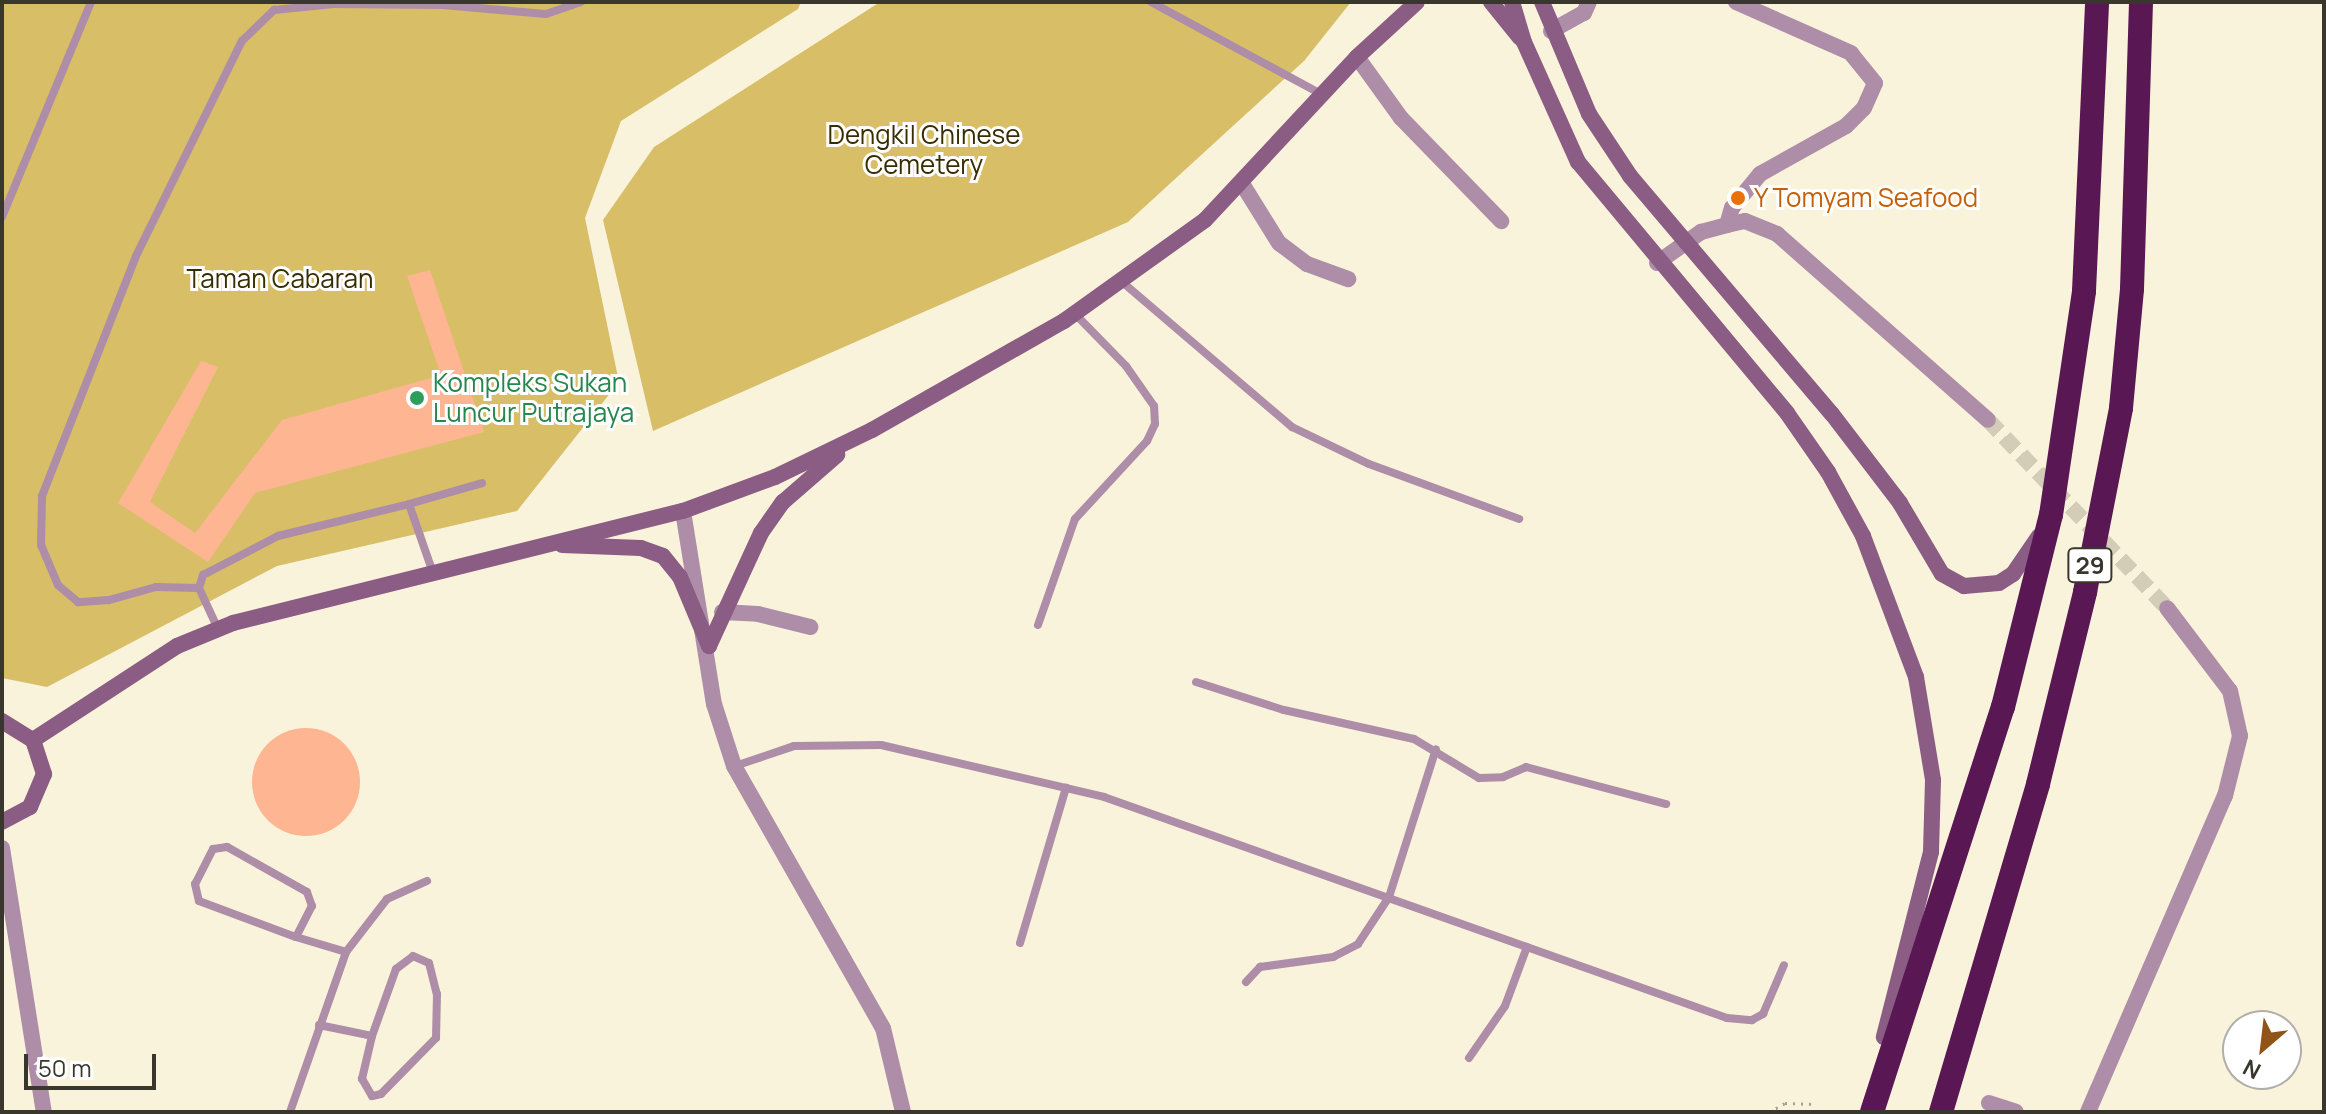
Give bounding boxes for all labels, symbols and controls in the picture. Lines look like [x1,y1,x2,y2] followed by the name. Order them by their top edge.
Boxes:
[828,119,1020,180] park label: Dengkil Chinese Cemetery
[1754,182,1979,214] place label: Y Tomyam Seafood
[1729,189,1747,207] marker: Y Tomyam Seafood
[187,263,373,295] park label: Taman Cabaran
[433,367,634,428] place label: Kompleks Sukan Luncur Putrajaya
[408,389,426,407] marker: Kompleks Sukan Luncur Putrajaya
[2066,545,2114,585] road number: 29
[2222,1010,2302,1090] north arrow
[28,1038,160,1088] scale bar
[38,1051,92,1084] text: 50 m
[2238,1052,2266,1086] text: N

